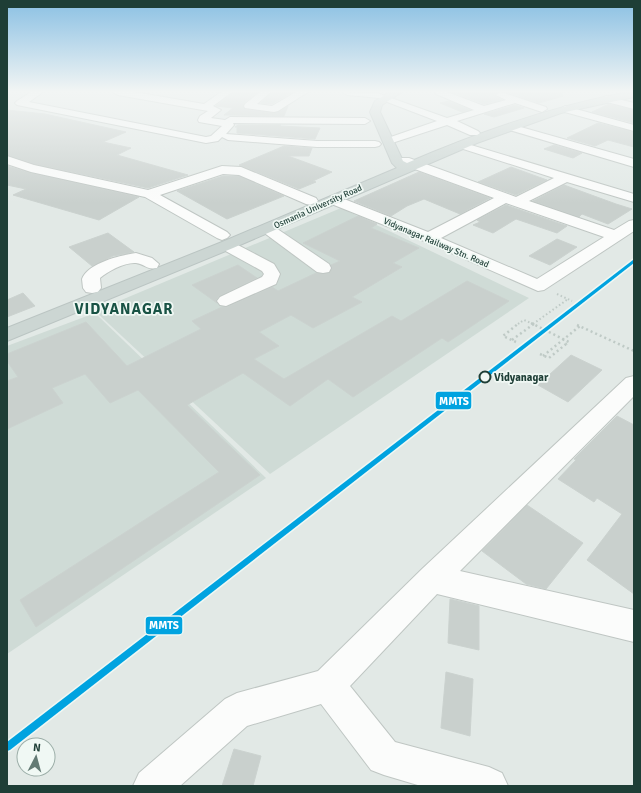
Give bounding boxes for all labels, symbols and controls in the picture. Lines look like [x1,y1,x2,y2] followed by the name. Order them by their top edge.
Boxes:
[272,182,364,231] street label: Osmania University Road
[382,216,491,270] street label: Vidyanagar Railway Stn. Road
[75,300,174,318] district label: VIDYANAGAR
[478,370,492,384] marker: Vidyanagar
[494,371,549,384] place label: Vidyanagar
[435,391,472,410] line badge: MMTS
[439,395,469,408] text: MMTS
[145,616,183,635] line badge: MMTS
[149,619,179,632] text: MMTS
[16,737,56,777] north arrow
[33,741,41,754] text: N

